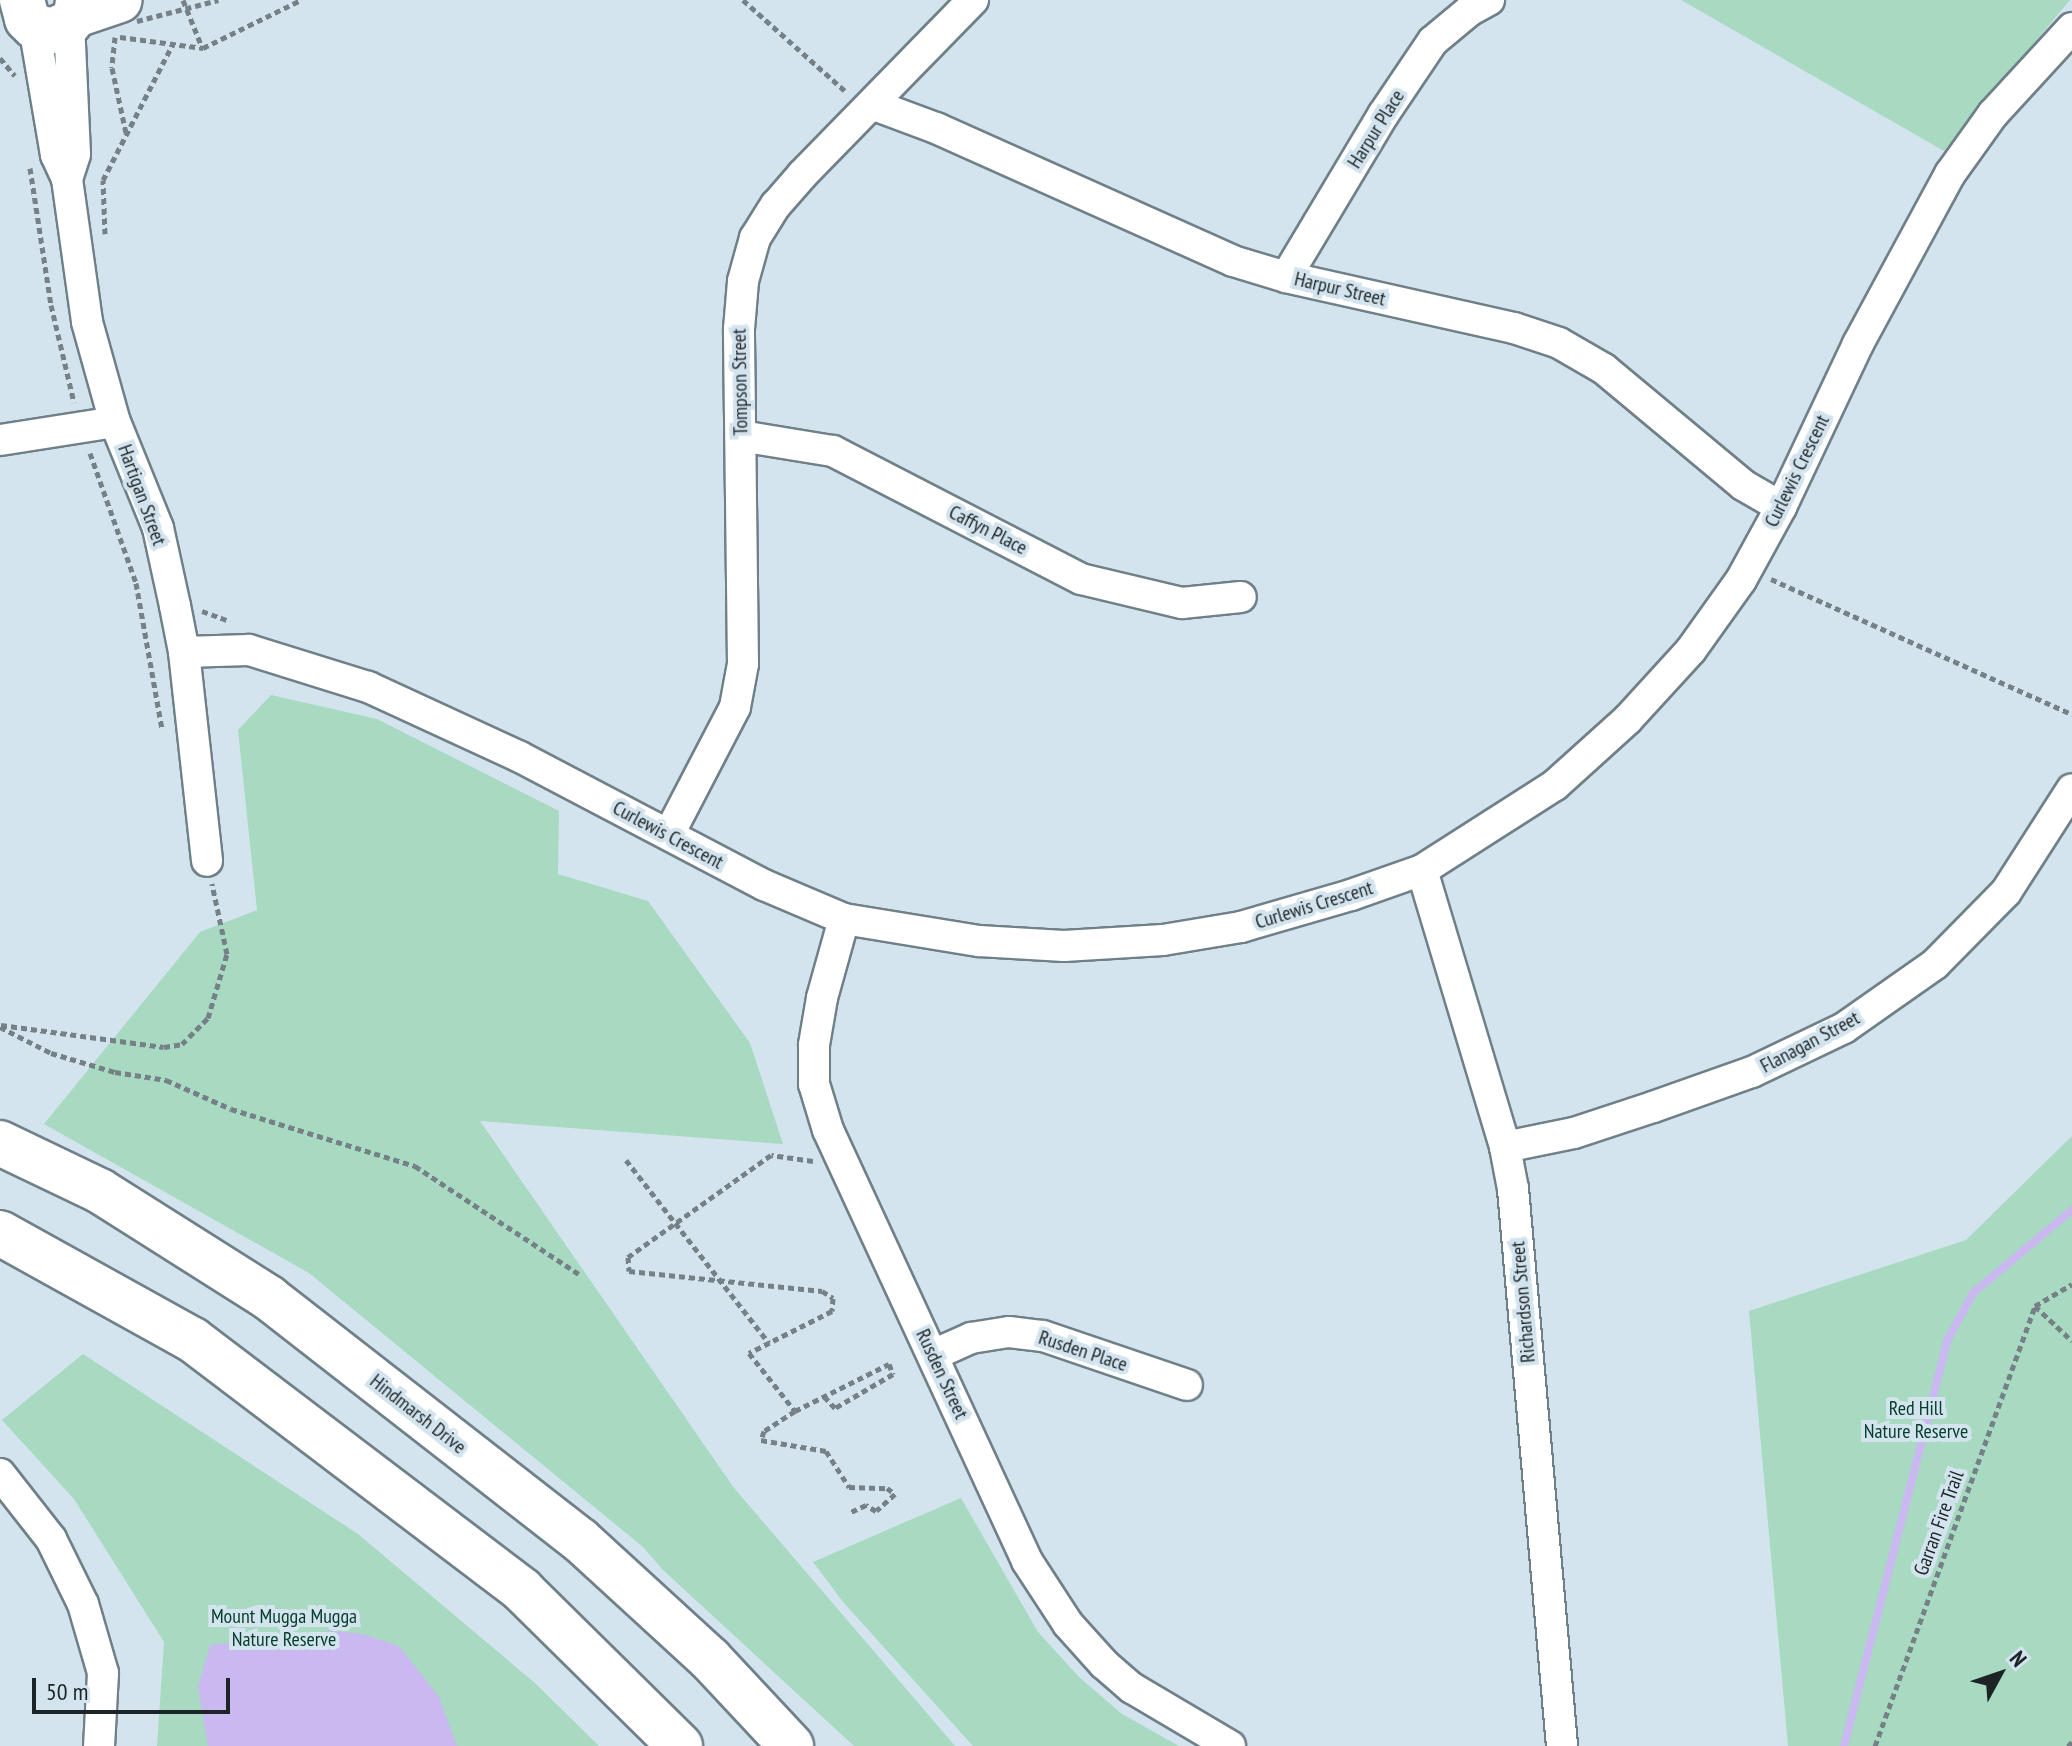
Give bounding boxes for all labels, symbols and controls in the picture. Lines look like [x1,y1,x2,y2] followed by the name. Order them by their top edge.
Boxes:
[1343,85,1409,173] street label: Harpur Place
[1292,267,1388,311] street label: Harpur Street
[727,328,753,436] street label: Tompson Street
[1760,411,1834,531] street label: Curlewis Crescent
[113,441,171,549] street label: Hartigan Street
[945,500,1031,560] street label: Caffyn Place
[609,796,727,874] street label: Curlewis Crescent
[1252,876,1376,934] street label: Curlewis Crescent
[1756,1006,1864,1078] street label: Flanagan Street
[1506,1240,1540,1364] street label: Richardson Street
[911,1325,973,1423] street label: Rusden Street
[1036,1325,1130,1377] street label: Rusden Place
[365,1369,471,1459] street label: Hindmarsh Drive
[1864,1397,1968,1444] park label: Red Hill Nature Reserve
[1909,1467,1969,1579] street label: Garran Fire Trail
[211,1604,357,1651] park label: Mount Mugga Mugga Nature Reserve
[1960,1634,2040,1714] north arrow
[2004,1645,2033,1672] text: N
[36,1662,234,1712] scale bar
[46,1676,88,1707] text: 50 m

